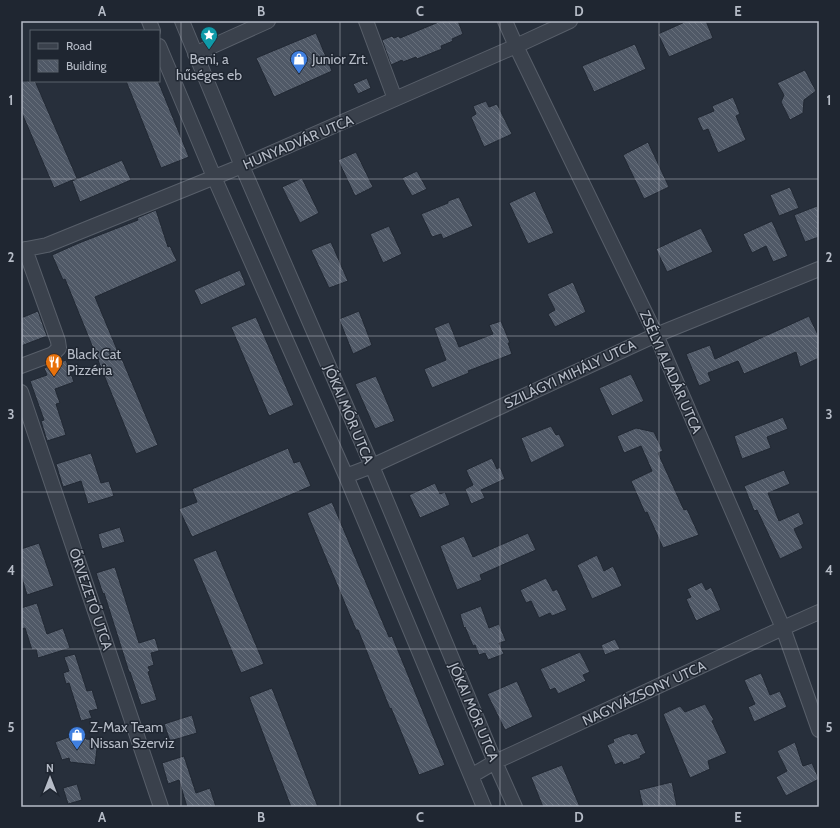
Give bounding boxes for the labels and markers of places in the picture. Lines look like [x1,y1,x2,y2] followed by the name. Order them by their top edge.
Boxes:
[199,25,219,50] place icon: Beni, a hűséges eb
[289,49,309,74] shop icon: Junior Zrt.
[176,50,242,84] place label: Beni, a hűséges eb
[311,50,368,68] place label: Junior Zrt.
[67,345,121,379] place label: Black Cat Pizzéria
[44,352,64,377] restaurant icon: Black Cat Pizzéria
[90,718,175,752] place label: Z-Max Team Nissan Szerviz
[67,725,87,750] shop icon: Z-Max Team Nissan Szerviz

